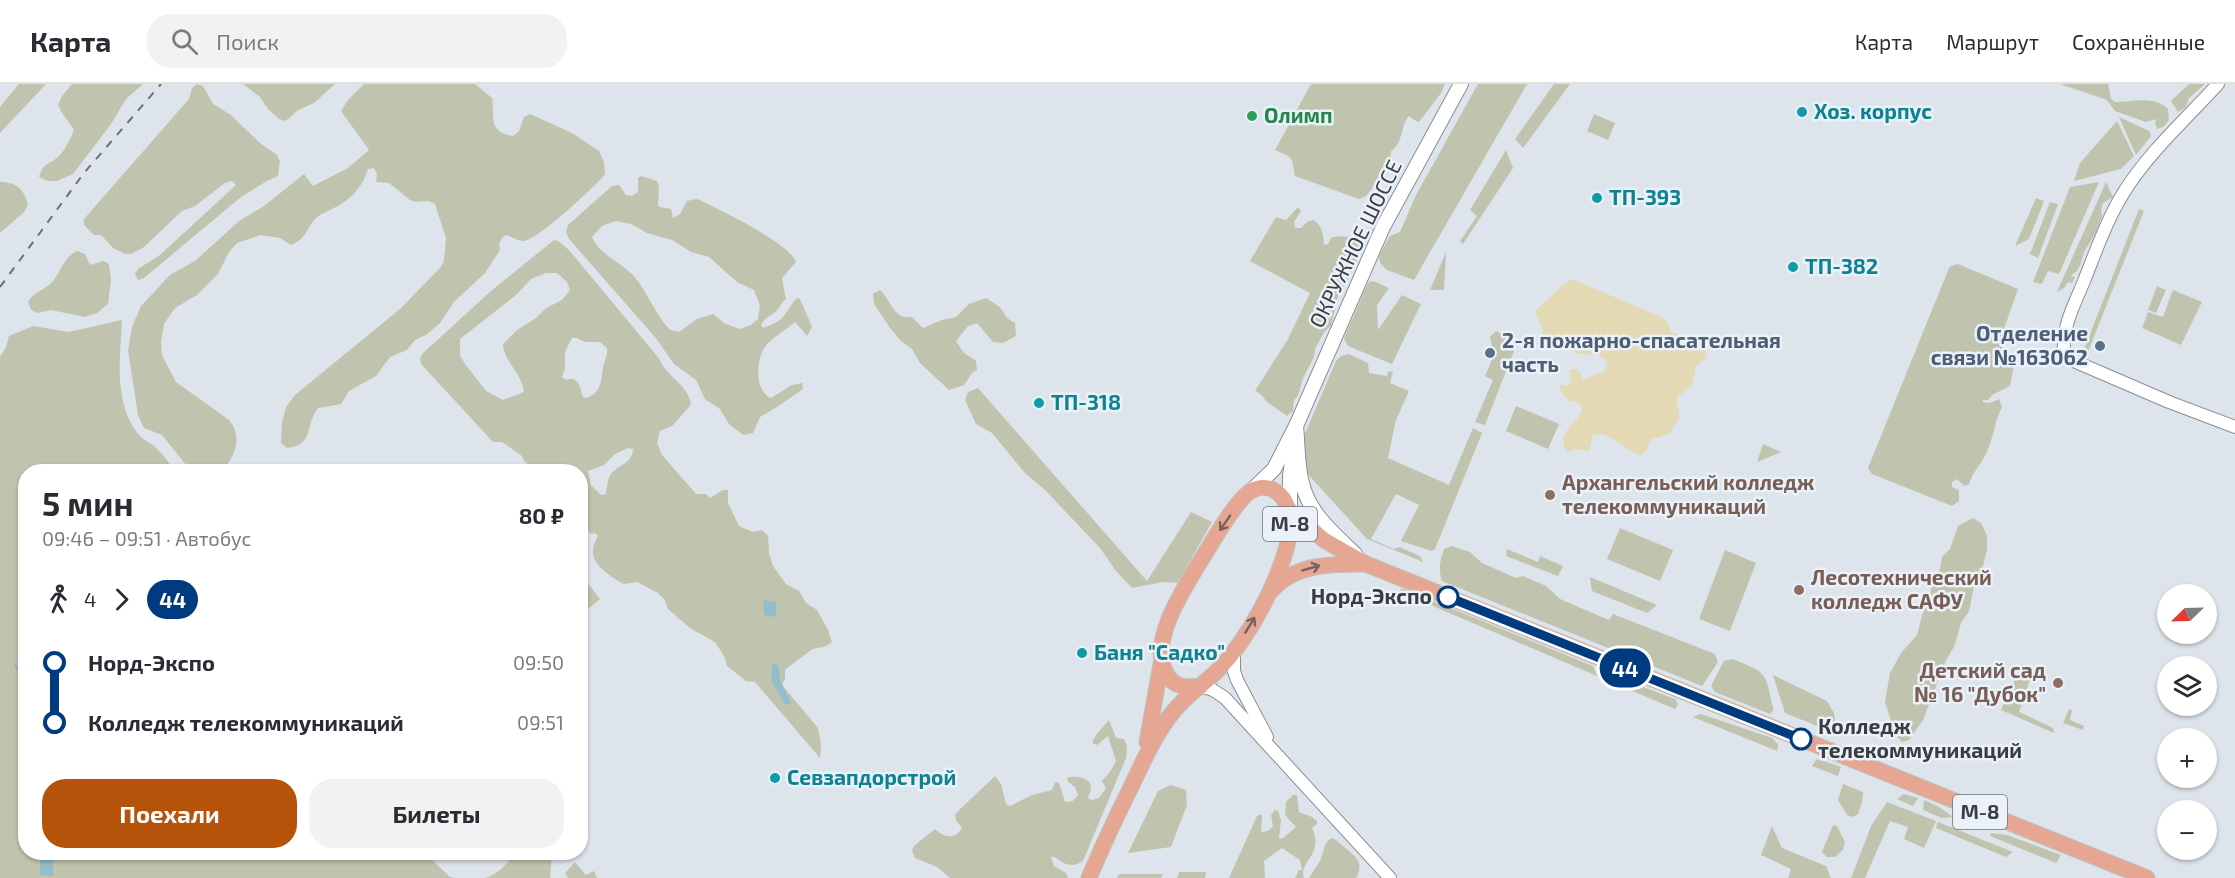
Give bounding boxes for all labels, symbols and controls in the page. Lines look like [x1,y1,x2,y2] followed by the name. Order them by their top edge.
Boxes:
[147,14,567,68] search box
[30,24,111,58] text: Карта
[168,25,201,58] icon: search
[216,28,279,54] text: Поиск
[1855,29,1913,54] text: Карта
[1946,29,2039,54] text: Маршрут
[2072,29,2205,54] text: Сохранённые
[1814,98,1932,123] place label: Хоз. корпус
[1264,102,1333,127] place label: Олимп
[1795,105,1809,119] marker: Хоз. корпус
[1245,109,1259,123] marker: Олимп
[1303,155,1406,331] street label: ОКРУЖНОЕ ШОССЕ
[1609,184,1681,209] place label: ТП-393
[1590,191,1604,205] marker: ТП-393
[1805,253,1878,278] place label: ТП-382
[1786,260,1800,274] marker: ТП-382
[1931,320,2088,369] place label: Отделение связи №163062
[1502,327,1781,376] place label: 2-я пожарно-спасательная часть
[2093,339,2107,353] marker: Отделение связи №163062
[1483,346,1497,360] marker: 2-я пожарно-спасательная часть
[1051,389,1121,414] place label: ТП-318
[1032,396,1046,410] marker: ТП-318
[1562,469,1814,518] place label: Архангельский колледж телекоммуникаций
[42,483,133,523] text: 5 мин
[1543,488,1557,502] marker: Архангельский колледж телекоммуникаций
[519,502,564,528] text: 80 ₽
[1263,507,1317,541] road number: М-8
[1219,515,1231,531] one-way arrow
[42,526,251,550] text: 09:46 – 09:51 · Автобус
[1301,562,1320,573] one-way arrow
[1811,564,1992,613] place label: Лесотехнический колледж САФУ
[42,583,75,616] icon: walk
[105,583,138,616] icon: forward
[1311,583,1432,608] place label: Норд-Экспо
[1792,583,1806,597] marker: Лесотехнический колледж САФУ
[2157,584,2217,644] north arrow
[2157,584,2217,860] map controls
[1437,586,1459,608] marker: Норд-Экспо
[84,587,96,611] text: 4
[159,587,186,612] text: 44
[1245,617,1257,634] one-way arrow
[1094,639,1225,664] place label: Баня "Садко"
[1075,646,1089,660] marker: Баня "Садко"
[1598,648,1652,688] line badge: 44
[88,649,215,675] text: Норд-Экспо
[513,650,564,674] text: 09:50
[1612,656,1638,681] text: 44
[2157,656,2217,716] button: layers
[1914,657,2046,706] place label: Детский сад № 16 "Дубок"
[2051,676,2065,690] marker: Детский сад № 16 "Дубок"
[88,709,404,735] text: Колледж телекоммуникаций
[517,710,564,734] text: 09:51
[1818,713,2022,762] place label: Колледж телекоммуникаций
[1790,728,1812,750] marker: Колледж телекоммуникаций
[2157,728,2217,788] button: +
[787,764,956,789] place label: Севзапдорстрой
[768,771,782,785] marker: Севзапдорстрой
[42,779,297,848] button: Поехали
[309,779,564,848] button: Билеты
[1953,795,2007,829] road number: М-8
[2157,800,2217,860] button: −

